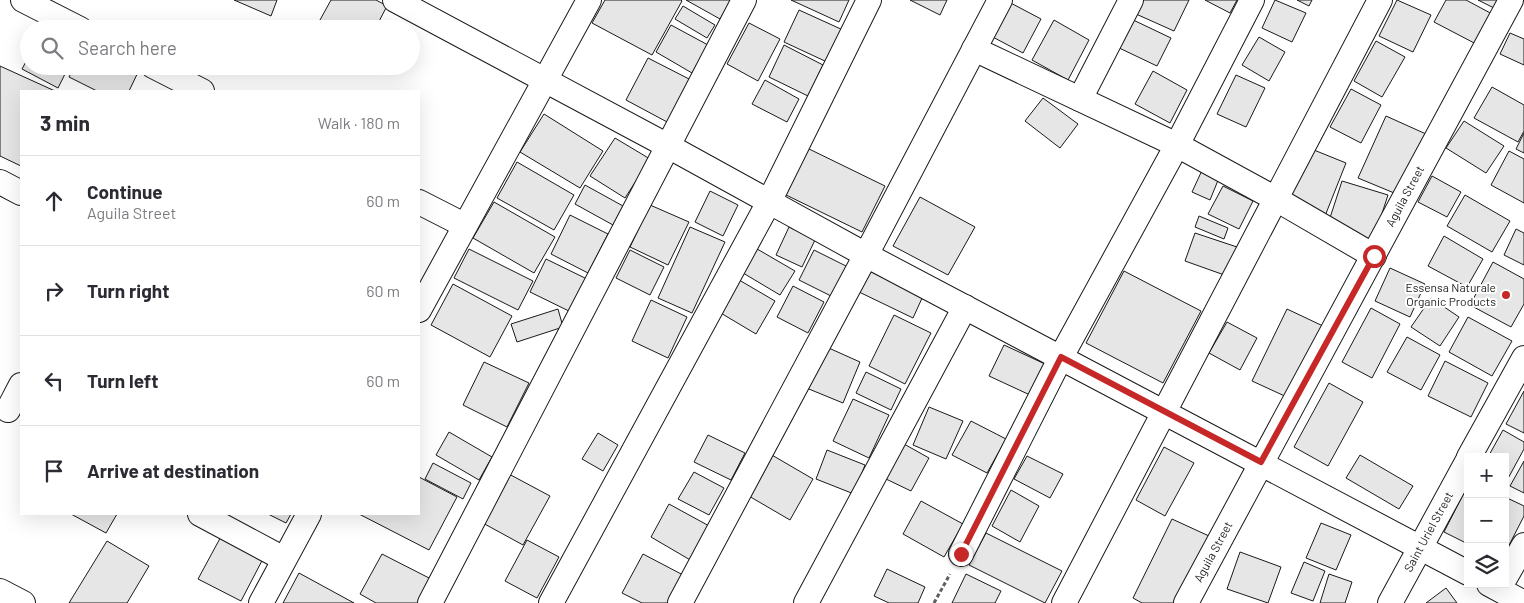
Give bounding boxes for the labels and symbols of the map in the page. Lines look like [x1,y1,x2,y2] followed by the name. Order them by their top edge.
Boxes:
[1382,163,1426,229] street label: Aguila Street
[1363,245,1386,268] route start
[1406,280,1496,308] place label: Essensa Naturale Organic Products
[1500,289,1512,301] marker: Essensa Naturale Organic Products
[1400,489,1455,574] street label: Saint Uriel Street
[1191,519,1235,584] street label: Aguila Street
[950,543,973,566] route end

